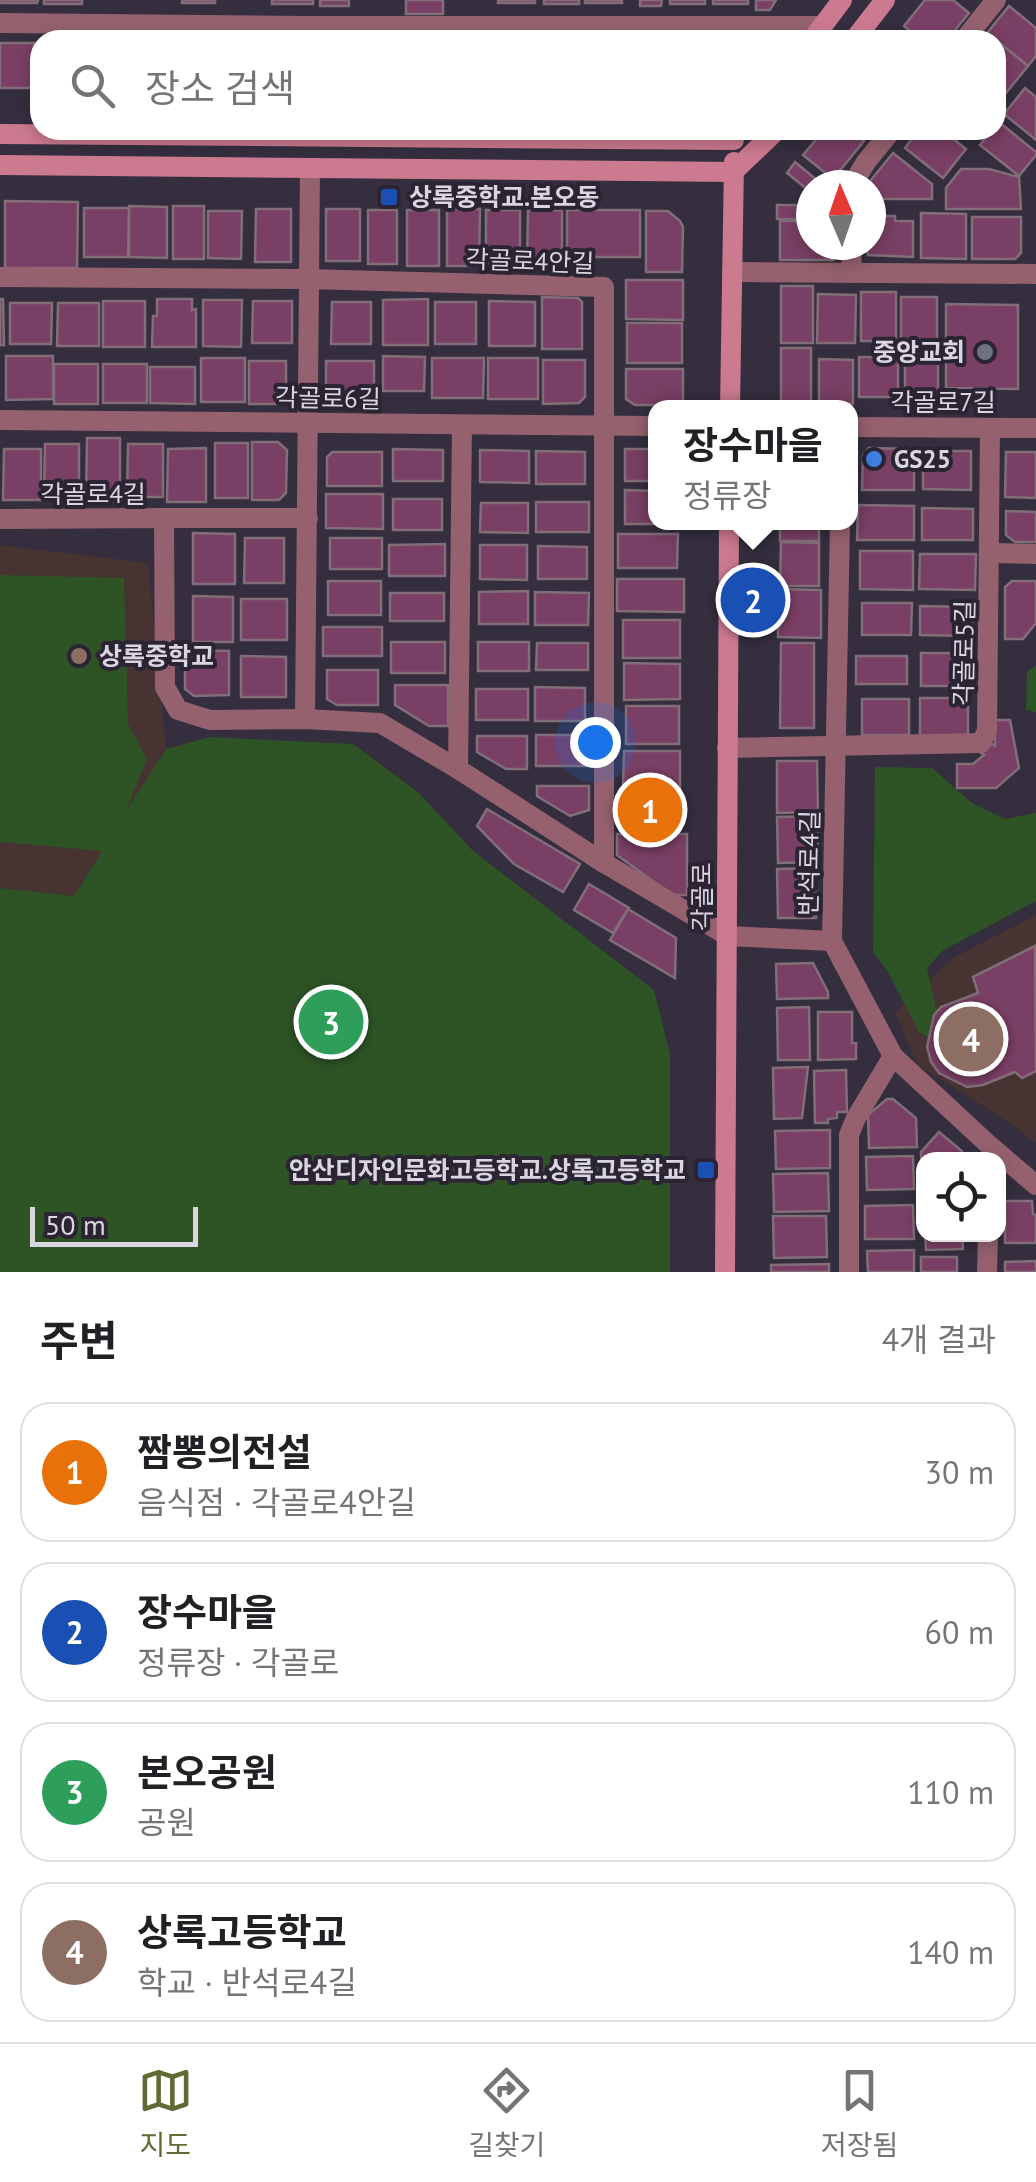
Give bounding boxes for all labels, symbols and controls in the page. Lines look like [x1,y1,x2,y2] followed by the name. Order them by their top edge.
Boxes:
[30,30,1006,140] search box
[65,58,120,113] icon: search
[145,63,295,112] text: 장소 검색
[796,170,886,260] north arrow
[409,181,599,213] place label: 상록중학교.본오동
[378,186,400,208] marker: 상록중학교.본오동
[465,243,595,279] street label: 각골로4안길
[873,336,965,368] place label: 중앙교회
[974,341,996,363] marker: 중앙교회
[275,381,381,415] street label: 각골로6길
[890,386,996,418] street label: 각골로7길
[648,400,858,530] popup
[683,420,823,469] text: 장수마을
[894,443,951,475] place label: GS25
[863,448,885,470] marker: GS25
[683,474,771,516] text: 정류장
[40,478,146,510] street label: 각골로4길
[720,562,786,638] pin: 2
[947,600,981,706] street label: 각골로5길
[99,640,214,672] place label: 상록중학교
[68,645,90,667] marker: 상록중학교
[570,717,621,768] your location
[618,772,682,848] pin: 1
[792,810,826,916] street label: 반석로4길
[686,862,718,932] street label: 각골로
[298,984,364,1060] pin: 3
[938,1002,1004,1076] pin: 4
[916,1152,1006,1242] map controls
[916,1152,1006,1242] button: locate
[289,1154,686,1186] place label: 안산디자인문화고등학교.상록고등학교
[695,1159,717,1181] marker: 안산디자인문화고등학교.상록고등학교
[30,1202,198,1246] scale bar
[45,1206,106,1243] text: 50 m
[40,1313,117,1368] text: 주변
[882,1318,996,1360] text: 4개 결과
[137,1427,312,1476] text: 짬뽕의전설
[65,1451,84,1493] text: 1
[925,1451,994,1493] text: 30 m
[137,1481,416,1523] text: 음식점 · 각골로4안길
[137,1587,277,1636] text: 장수마을
[65,1611,84,1653] text: 2
[925,1611,994,1653] text: 60 m
[137,1641,339,1683] text: 정류장 · 각골로
[137,1747,277,1796] text: 본오공원
[65,1771,84,1813] text: 3
[907,1771,994,1813] text: 110 m
[137,1801,196,1843] text: 공원
[137,1907,347,1956] text: 상록고등학교
[65,1931,84,1973] text: 4
[907,1931,994,1973] text: 140 m
[137,1961,357,2003] text: 학교 · 반석로4길
[138,2063,193,2163] tab: 지도
[468,2063,545,2163] tab: 길찾기
[821,2063,898,2163] tab: 저장됨

